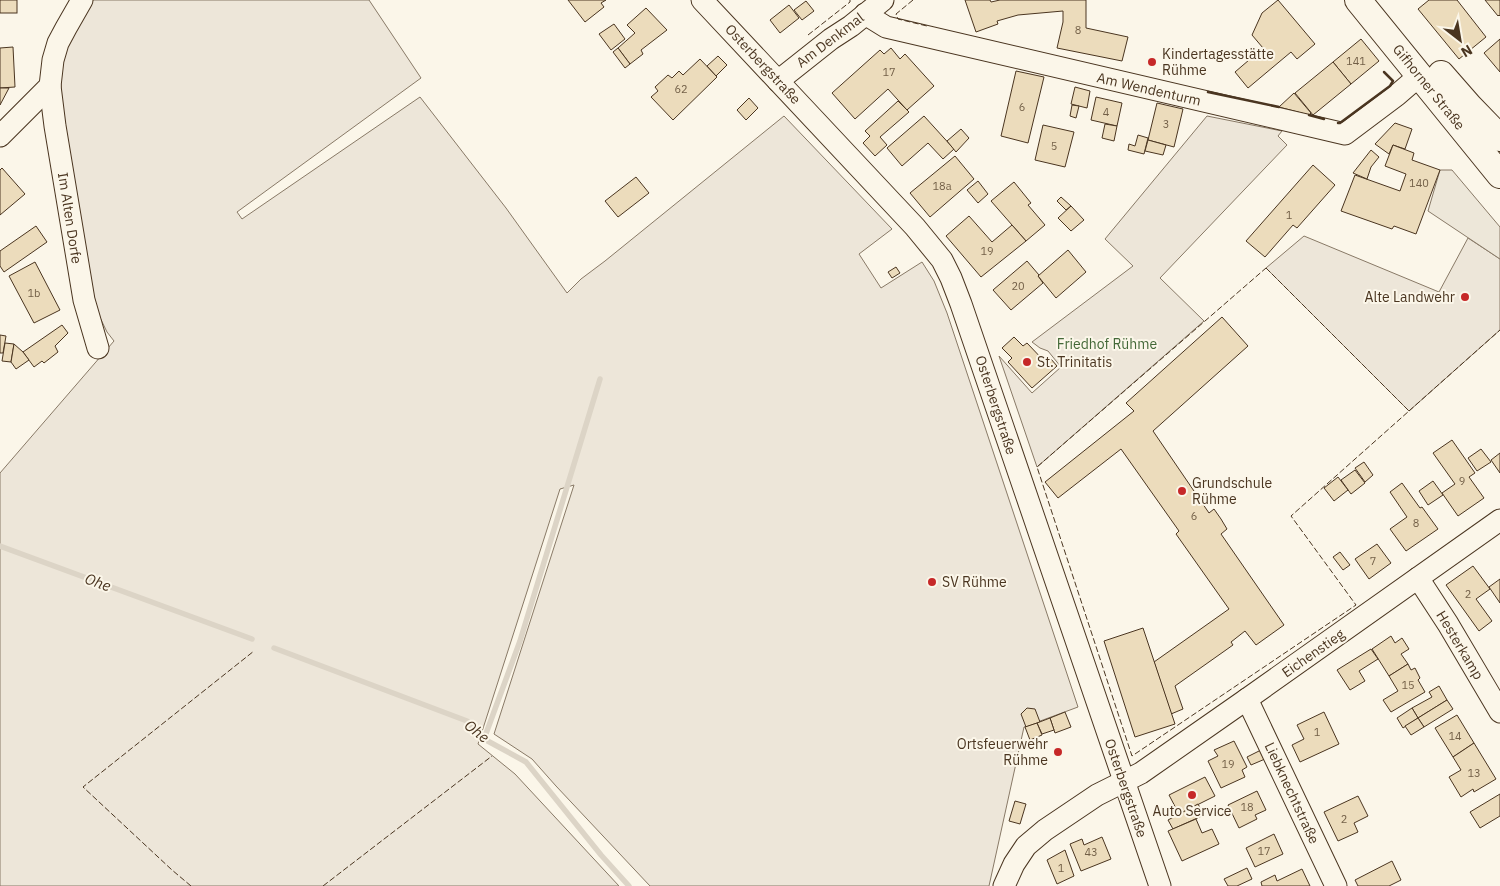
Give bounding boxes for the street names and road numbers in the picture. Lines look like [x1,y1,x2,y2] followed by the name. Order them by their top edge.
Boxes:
[792,9,868,71] street label: Am Denkmal
[721,20,805,108] street label: Osterbergstraße
[1389,41,1469,134] street label: Gifhorner Straße
[1095,68,1203,110] street label: Am Wendenturm
[54,171,86,265] street label: Im Alten Dorfe
[971,353,1021,457] street label: Osterbergstraße
[1432,607,1488,683] street label: Hesterkamp
[1278,624,1348,681] street label: Eichenstieg
[1101,736,1151,840] street label: Osterbergstraße
[1261,739,1324,847] street label: Liebknechtstraße

